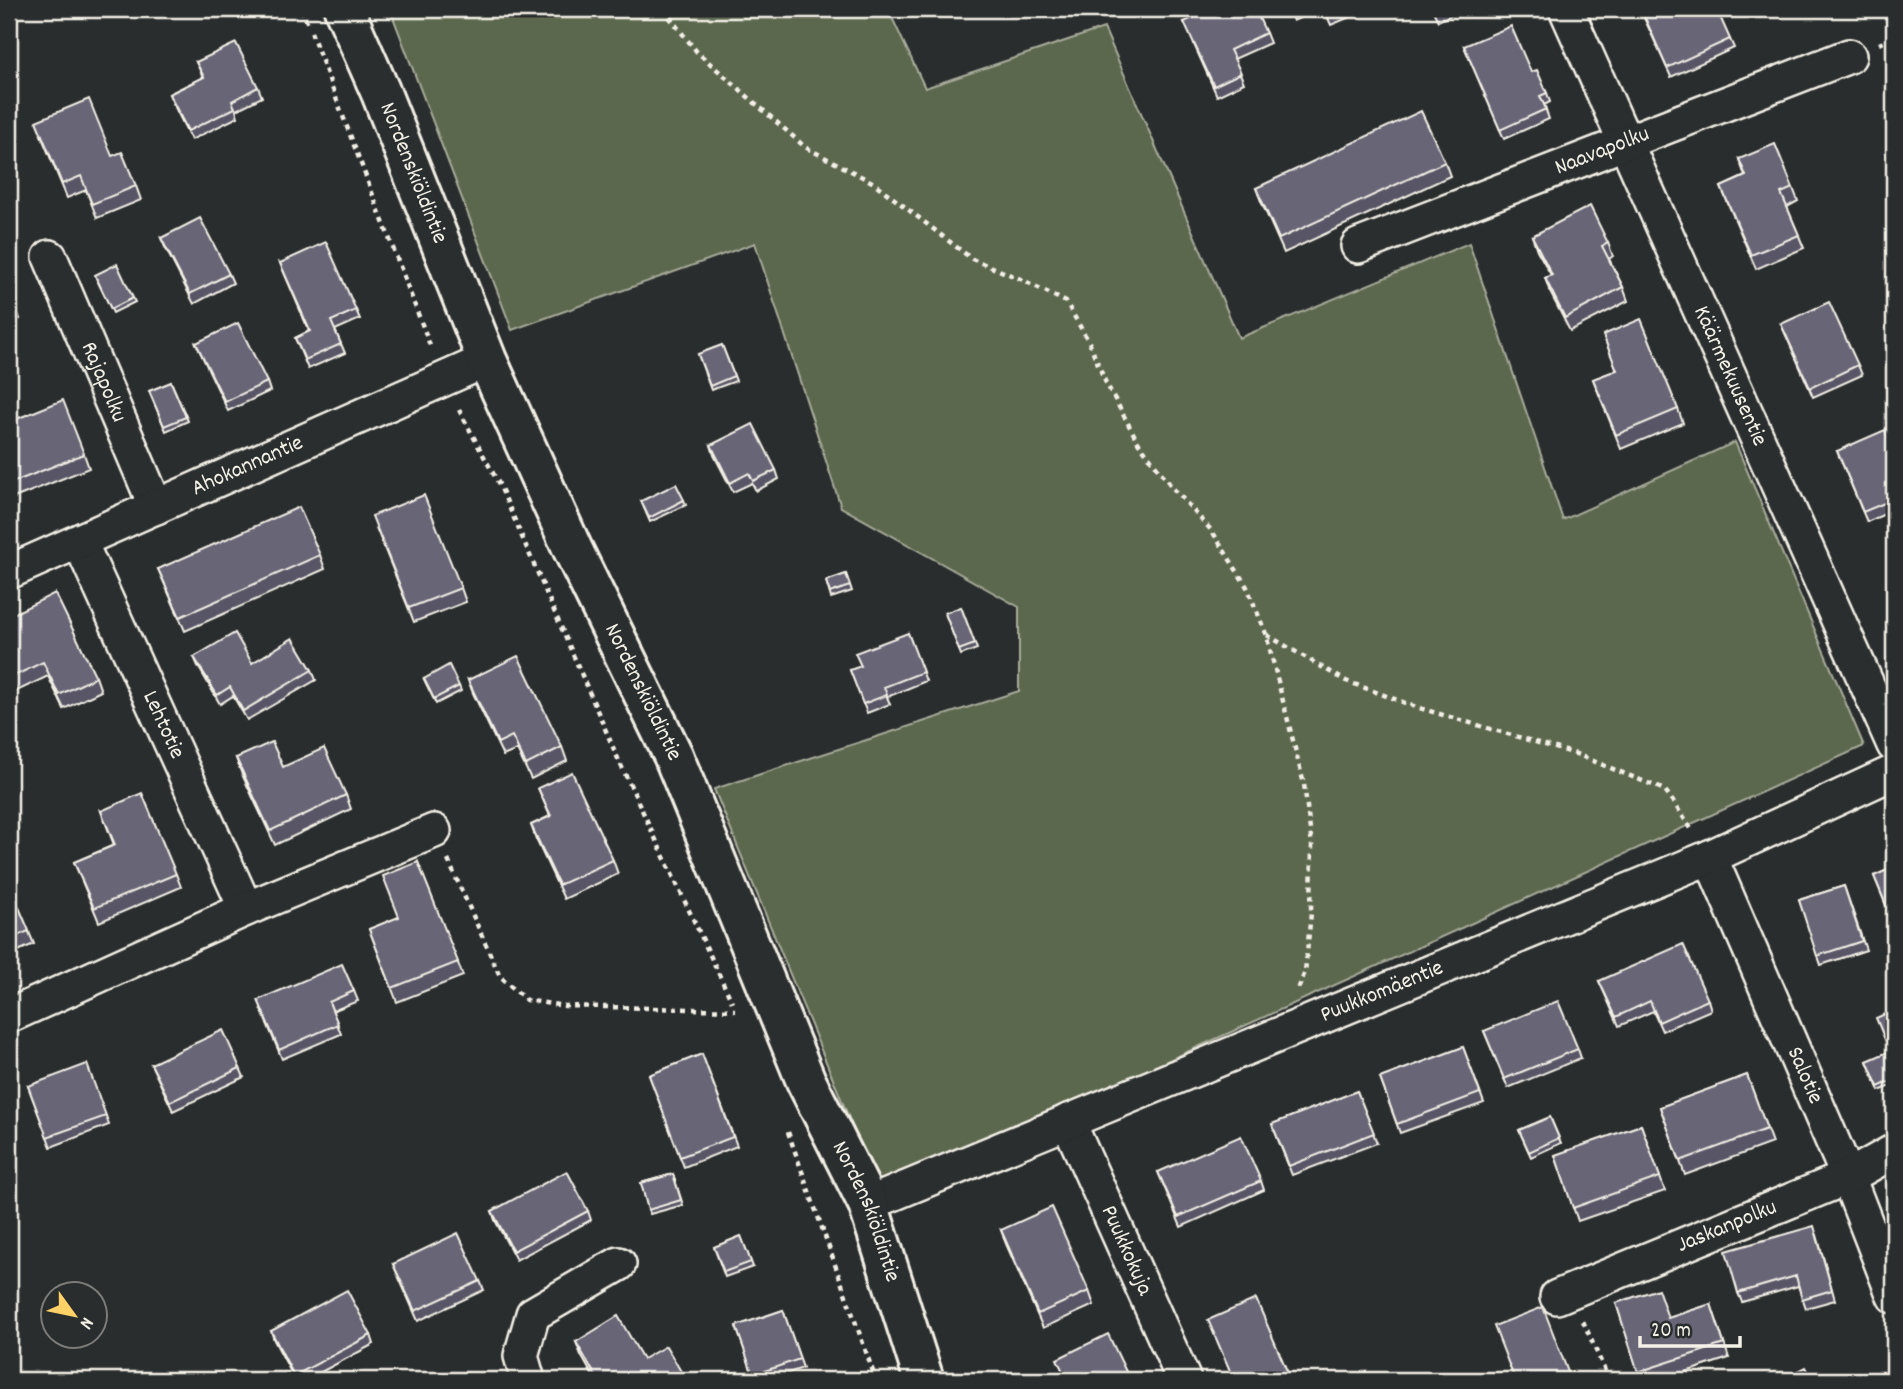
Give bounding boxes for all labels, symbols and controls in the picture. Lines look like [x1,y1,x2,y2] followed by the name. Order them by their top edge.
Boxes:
[370,98,456,249] street label: Nordenskiöldintie
[1550,118,1654,185] street label: Naavapolku
[1684,301,1775,452] street label: Käärmekuusentie
[71,337,135,428] street label: Rajapolku
[186,427,309,505] street label: Ahokannantie
[595,618,690,767] street label: Nordenskiöldintie
[133,686,193,765] street label: Lehtotie
[1316,952,1449,1032] street label: Puukkomäentie
[1777,1042,1831,1109] street label: Salotie
[823,1136,908,1286] street label: Nordenskiöldintie
[1672,1192,1782,1262] street label: Jaskanpolku
[1091,1200,1161,1302] street label: Puukkokuja
[38,1280,108,1350] north arrow
[1640,1305,1740,1349] scale bar
[71,1311,99,1334] text: N
[1651,1317,1691,1347] text: 20 m

